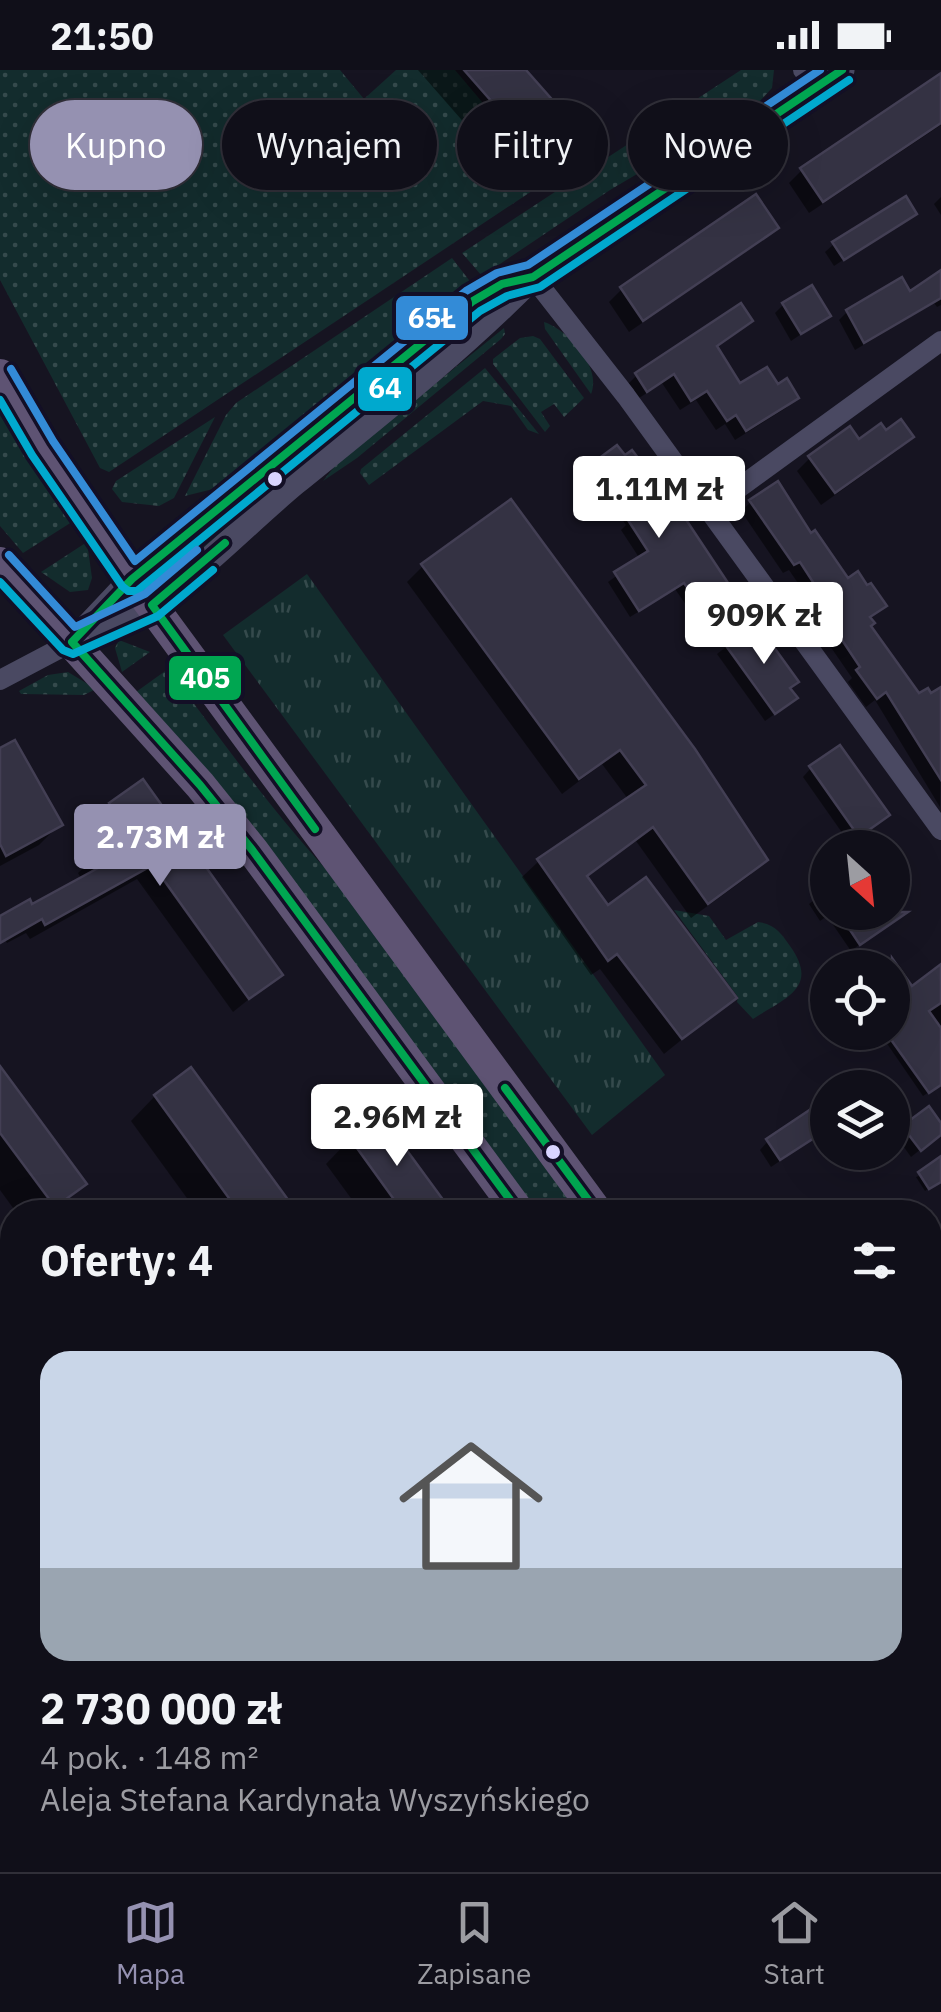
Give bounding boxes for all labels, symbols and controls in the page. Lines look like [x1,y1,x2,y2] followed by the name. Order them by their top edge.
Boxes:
[50,11,154,60] text: 21:50
[30,100,202,190] chip: Kupno
[222,100,437,190] chip: Wynajem
[457,100,608,190] chip: Filtry
[628,100,788,190] chip: Nowe
[394,294,470,342] line badge: 65Ł
[408,299,456,336] text: 65Ł
[356,365,414,413] line badge: 64
[368,369,402,406] text: 64
[556,456,762,541] pin: 1.11M zł
[595,467,723,509] text: 1.11M zł
[265,469,285,489] unlabelled marker
[672,582,856,667] pin: 909K zł
[707,593,821,635] text: 909K zł
[167,654,243,702] line badge: 405
[180,659,230,696] text: 405
[57,804,263,889] pin: 2.73M zł
[96,815,224,857] text: 2.73M zł
[810,830,910,930] north arrow
[810,830,910,1170] map controls
[810,950,910,1050] button: locate
[810,1070,910,1170] button: layers
[294,1084,500,1169] pin: 2.96M zł
[333,1095,461,1137] text: 2.96M zł
[543,1142,563,1162] unlabelled marker
[40,1233,213,1288] text: Oferty: 4
[847,1233,902,1288] icon: filters
[381,1416,561,1596] icon: home
[40,1681,281,1736] text: 2 730 000 zł
[40,1736,259,1778] text: 4 pok. · 148 m²
[40,1778,590,1820] text: Aleja Stefana Kardynała Wyszyńskiego
[116,1895,185,1992] tab: Mapa
[417,1895,531,1992] tab: Zapisane
[764,1895,825,1992] tab: Start

